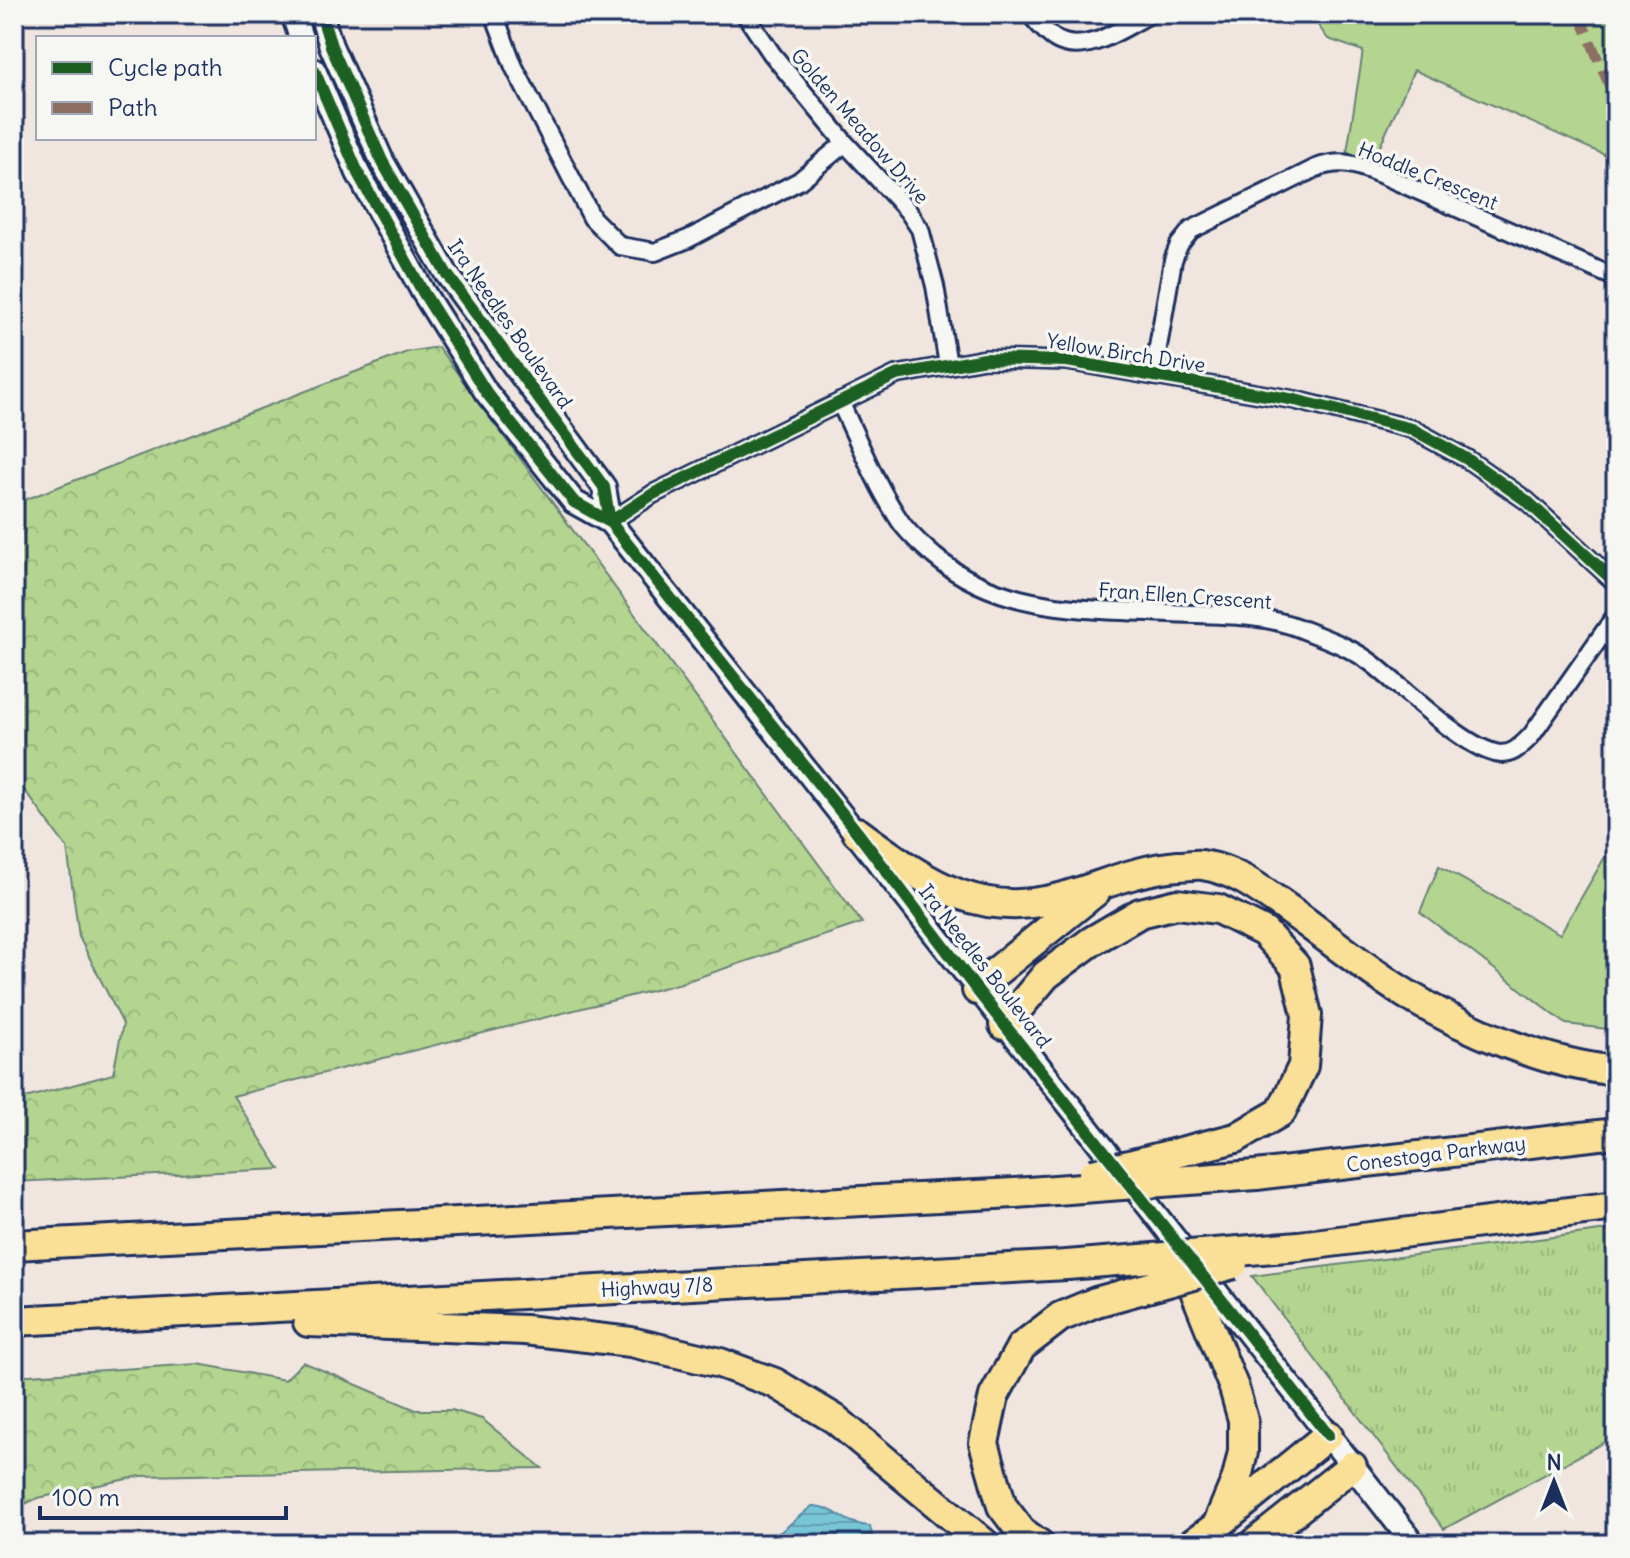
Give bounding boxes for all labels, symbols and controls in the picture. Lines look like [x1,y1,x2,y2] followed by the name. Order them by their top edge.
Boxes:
[36,36,316,140] legend
[786,43,935,209] street label: Golden Meadow Drive
[108,52,223,82] text: Cycle path
[108,92,158,122] text: Path
[1355,136,1502,215] street label: Hoddle Crescent
[443,234,578,413] street label: Ira Needles Boulevard
[1045,328,1207,377] street label: Yellow Birch Drive
[1098,577,1273,614] street label: Fran Ellen Crescent
[914,879,1057,1053] street label: Ira Needles Boulevard
[1345,1130,1527,1177] street label: Conestoga Parkway
[600,1271,714,1302] street label: Highway 7/8
[1514,1442,1594,1522] north arrow
[1546,1448,1562,1476] text: N
[40,1470,286,1520] scale bar
[52,1482,120,1512] text: 100 m

